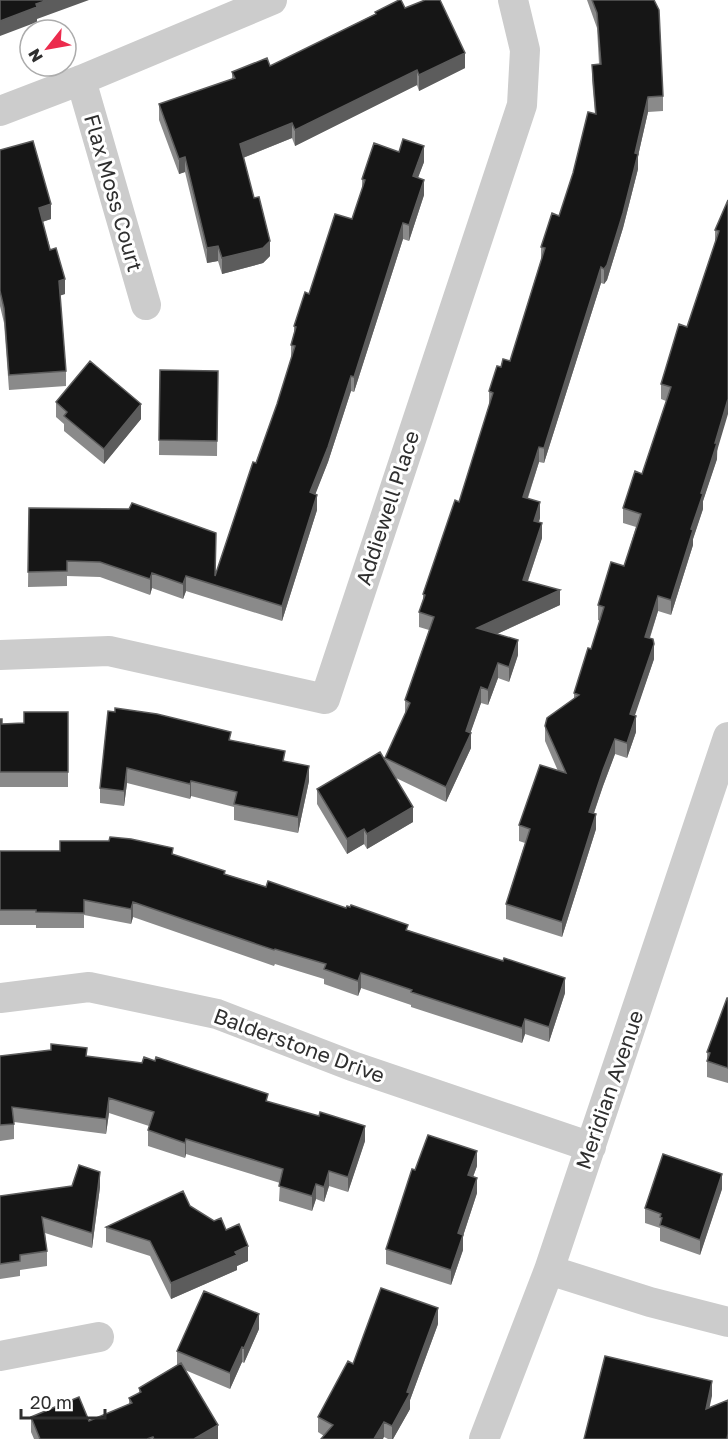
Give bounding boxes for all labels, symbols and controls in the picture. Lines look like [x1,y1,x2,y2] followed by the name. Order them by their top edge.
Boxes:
[18,18,78,78] north arrow
[23,45,47,66] text: N
[79,111,149,274] street label: Flax Moss Court
[350,427,424,588] street label: Addiewell Place
[210,1002,388,1088] street label: Balderstone Drive
[570,1007,648,1173] street label: Meridian Avenue
[21,1382,105,1420] scale bar
[30,1391,72,1413] text: 20 m

